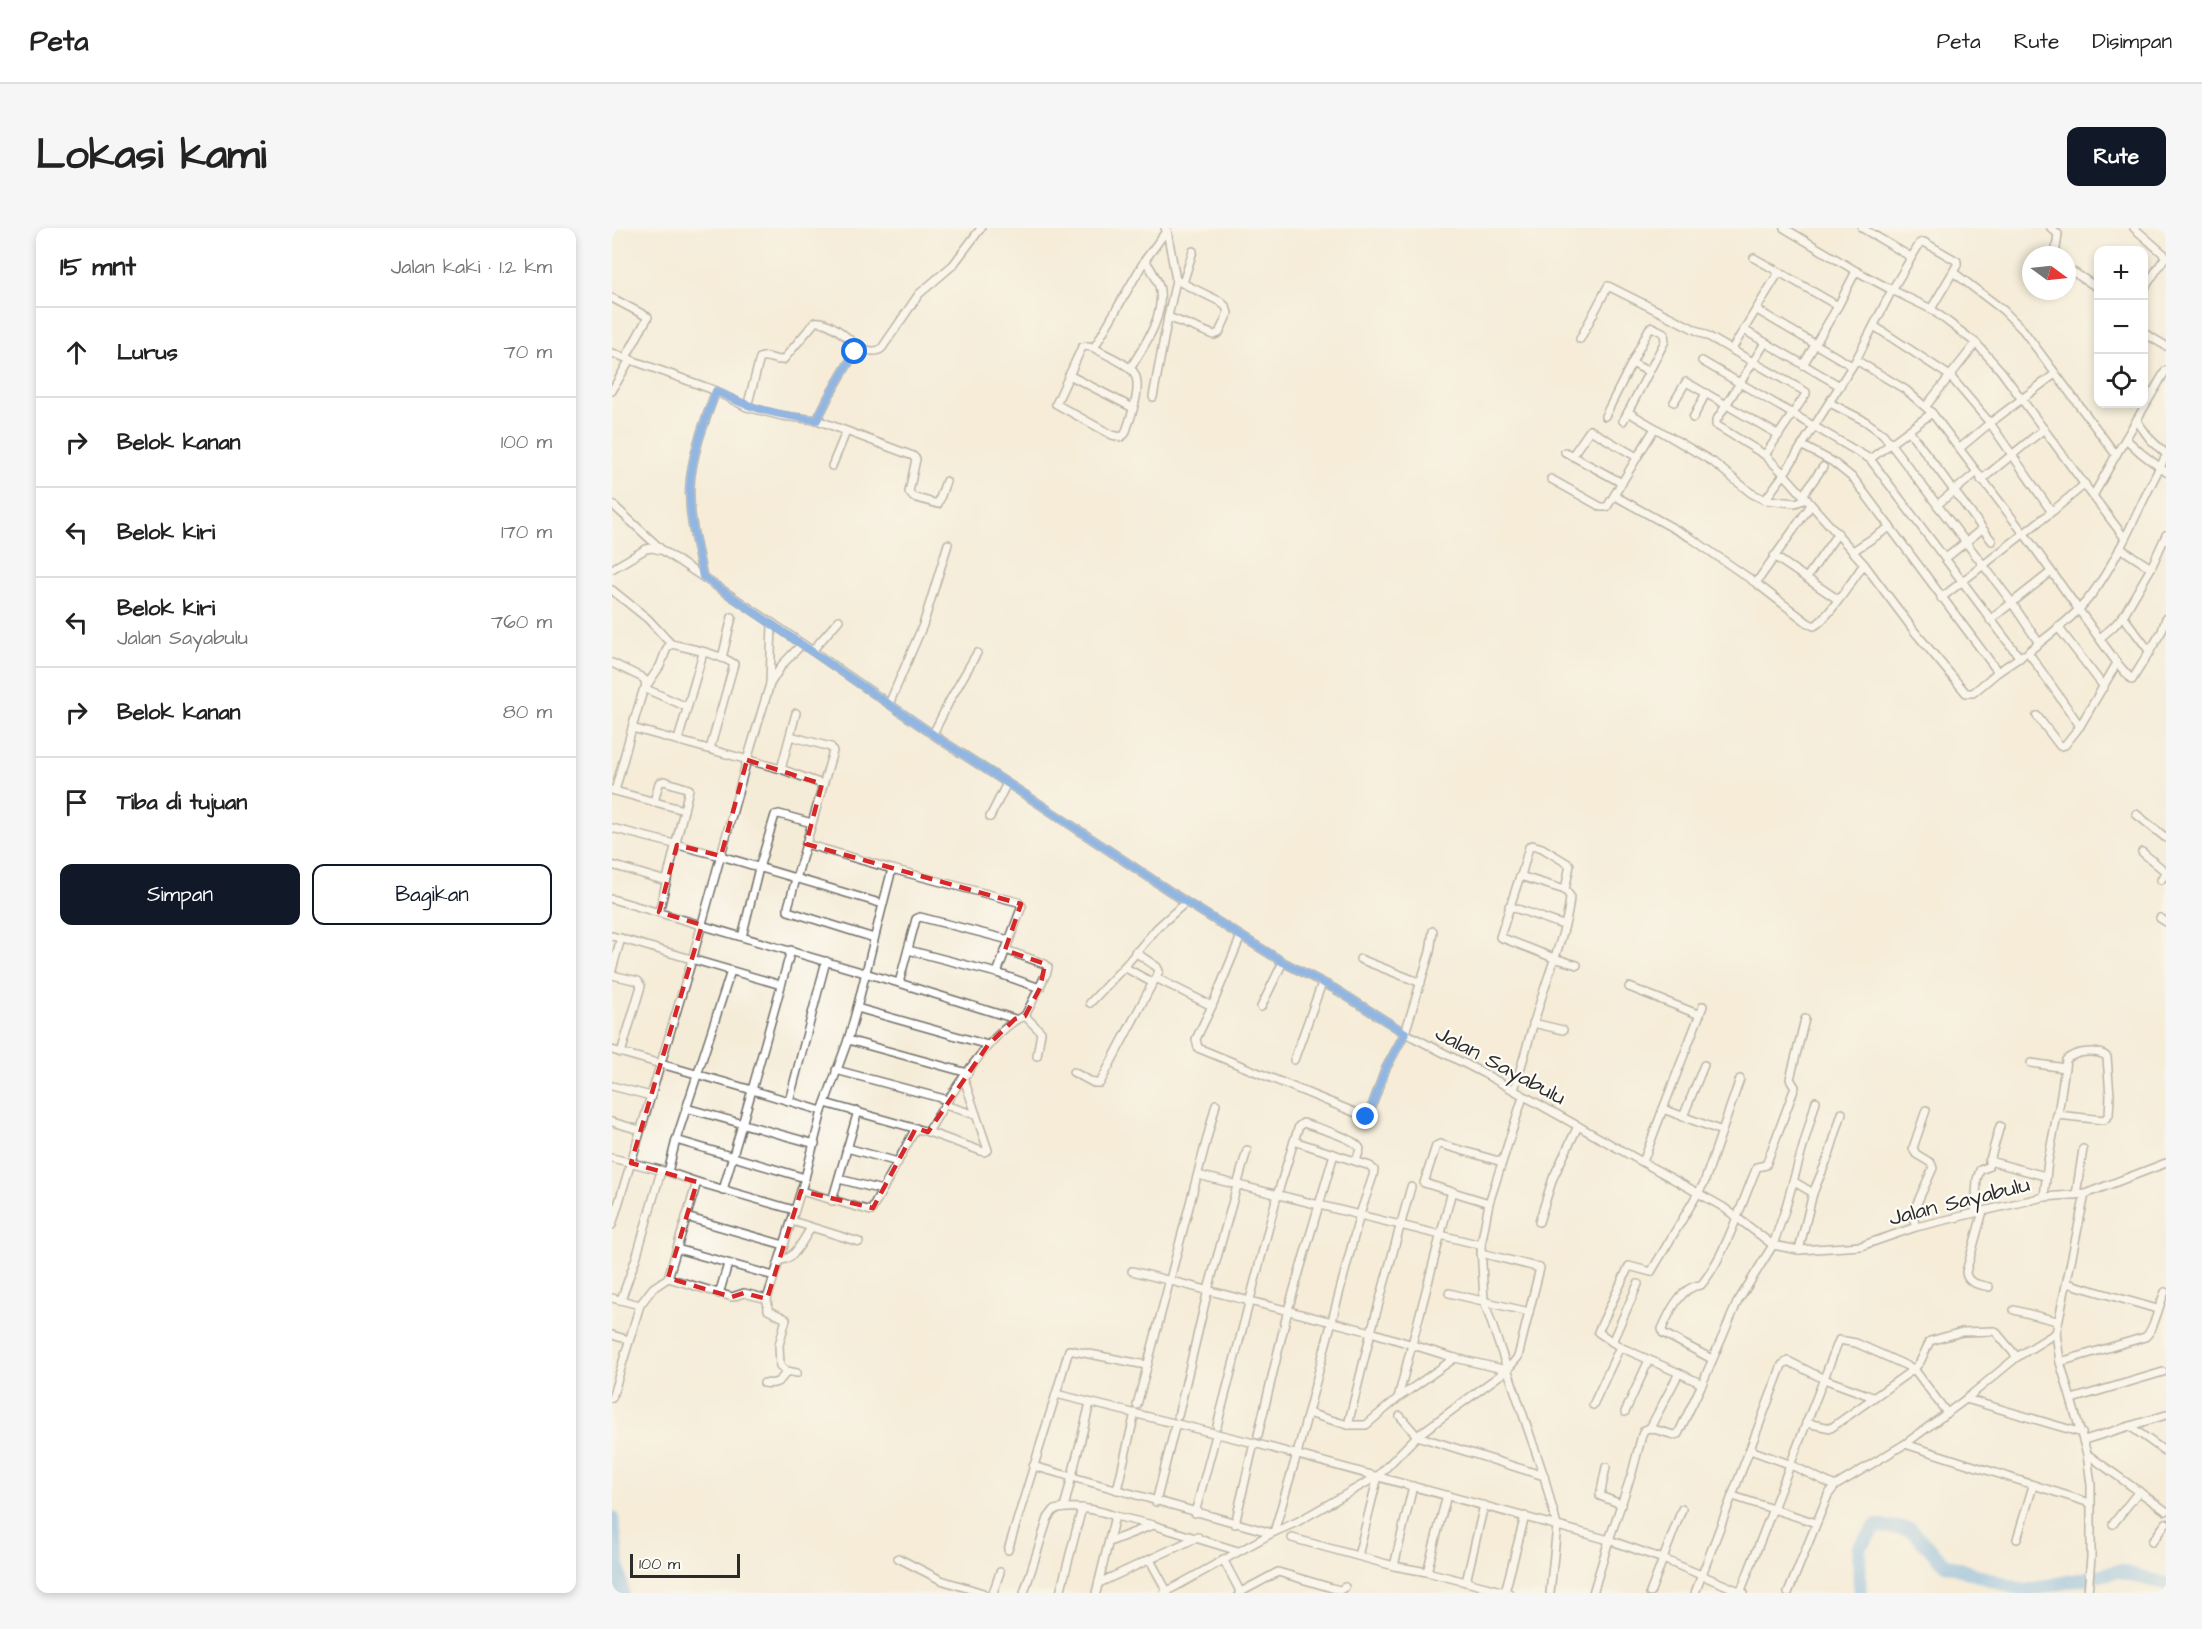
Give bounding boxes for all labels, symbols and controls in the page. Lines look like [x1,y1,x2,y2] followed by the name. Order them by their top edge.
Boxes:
[30,22,89,61] text: Peta
[1937,27,1981,56] text: Peta
[2014,27,2059,56] text: Rute
[2092,27,2172,56] text: Disimpan
[36,127,266,185] text: Lokasi kami
[2067,127,2166,186] button: Rute
[2022,246,2076,300] north arrow
[2094,246,2148,408] map controls
[2094,246,2148,300] button: +
[60,249,136,285] text: 15 mnt
[391,253,552,281] text: Jalan kaki · 1.2 km
[2094,300,2148,354] button: −
[60,336,93,369] icon: ahead
[117,337,178,368] text: Lurus
[504,338,552,366] text: 70 m
[841,338,867,364] route start
[2094,354,2148,408] button: locate
[60,426,93,459] icon: right
[117,427,241,458] text: Belok kanan
[501,428,552,456] text: 100 m
[60,516,93,549] icon: left
[117,517,215,548] text: Belok kiri
[501,518,552,546] text: 170 m
[117,593,215,624] text: Belok kiri
[60,606,93,639] icon: left
[491,608,552,636] text: 760 m
[117,624,248,652] text: Jalan Sayabulu
[60,696,93,729] icon: right
[117,697,241,728] text: Belok kanan
[503,698,552,726] text: 80 m
[60,786,93,819] icon: arrive
[117,787,247,818] text: Tiba di tujuan
[60,864,300,925] button: Simpan
[312,864,552,925] button: Bagikan
[1429,1018,1571,1114] street label: Jalan Sayabulu
[1352,1103,1378,1129] route end
[1886,1169,2033,1235] street label: Jalan Sayabulu
[630,1551,740,1578] scale bar
[639,1553,680,1575] text: 100 m

